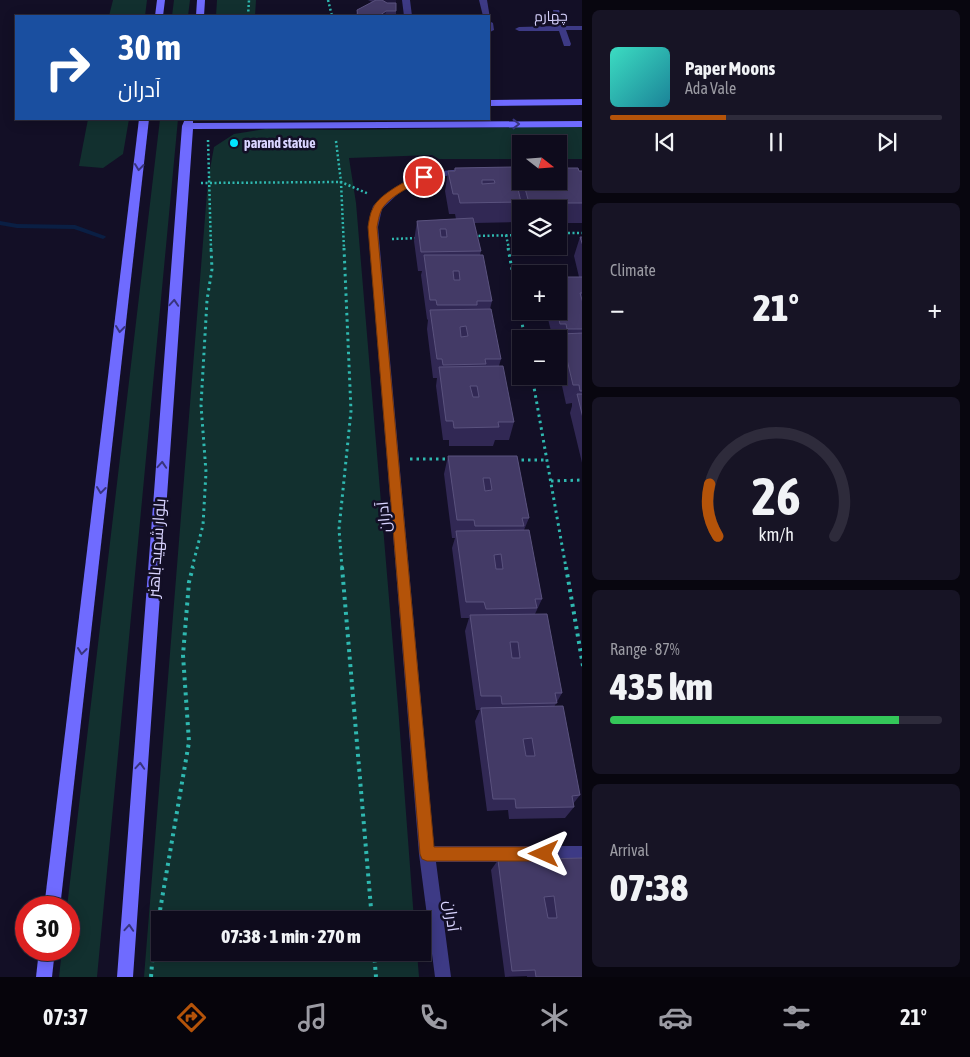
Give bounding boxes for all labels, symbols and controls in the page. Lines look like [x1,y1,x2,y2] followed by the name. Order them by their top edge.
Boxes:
[534,8,568,26] street label: چهارم
[118,27,181,67] text: 30 m
[35,35,100,100] icon: right
[685,57,775,79] text: Paper Moons
[118,76,161,102] text: آدران
[685,79,736,97] text: Ada Vale
[512,119,520,129] one-way arrow
[651,128,679,156] icon: previous
[762,128,790,156] icon: pause
[873,128,901,156] icon: next
[244,135,315,151] place label: parand statue
[512,135,568,190] north arrow
[512,135,567,385] map controls
[228,137,240,149] marker: parand statue
[403,156,445,198] pin
[134,163,145,171] one-way arrow
[410,163,438,191] icon: arrive
[512,200,567,255] button: layers
[610,261,656,279] text: Climate
[512,265,567,320] button: +
[753,286,799,329] text: 21°
[610,292,625,324] text: −
[927,292,942,324] text: +
[169,298,180,306] one-way arrow
[115,325,126,333] one-way arrow
[512,330,567,385] button: −
[157,460,168,468] one-way arrow
[752,466,800,526] text: 26
[96,486,107,494] one-way arrow
[143,498,170,599] street label: بلوار شهید باهنر
[373,500,395,533] street label: آدران
[758,524,794,545] text: km/h
[610,640,680,658] text: Range · 87%
[77,648,88,656] one-way arrow
[610,665,713,708] text: 435 km
[135,762,146,770] one-way arrow
[517,827,569,879] position arrow
[610,841,649,859] text: Arrival
[610,866,688,909] text: 07:38
[15,896,80,961] speed limit sign: 30
[439,899,463,934] street label: آدران
[123,924,134,932] one-way arrow
[221,925,361,947] text: 07:38 · 1 min · 270 m
[174,1000,209,1035] icon: directions
[295,1000,330,1035] icon: music
[416,1000,451,1035] icon: phone
[537,1000,572,1035] icon: climate
[658,1000,693,1035] icon: car
[779,1000,814,1035] icon: filters
[43,1004,88,1030] text: 07:37
[900,1004,927,1030] text: 21°

